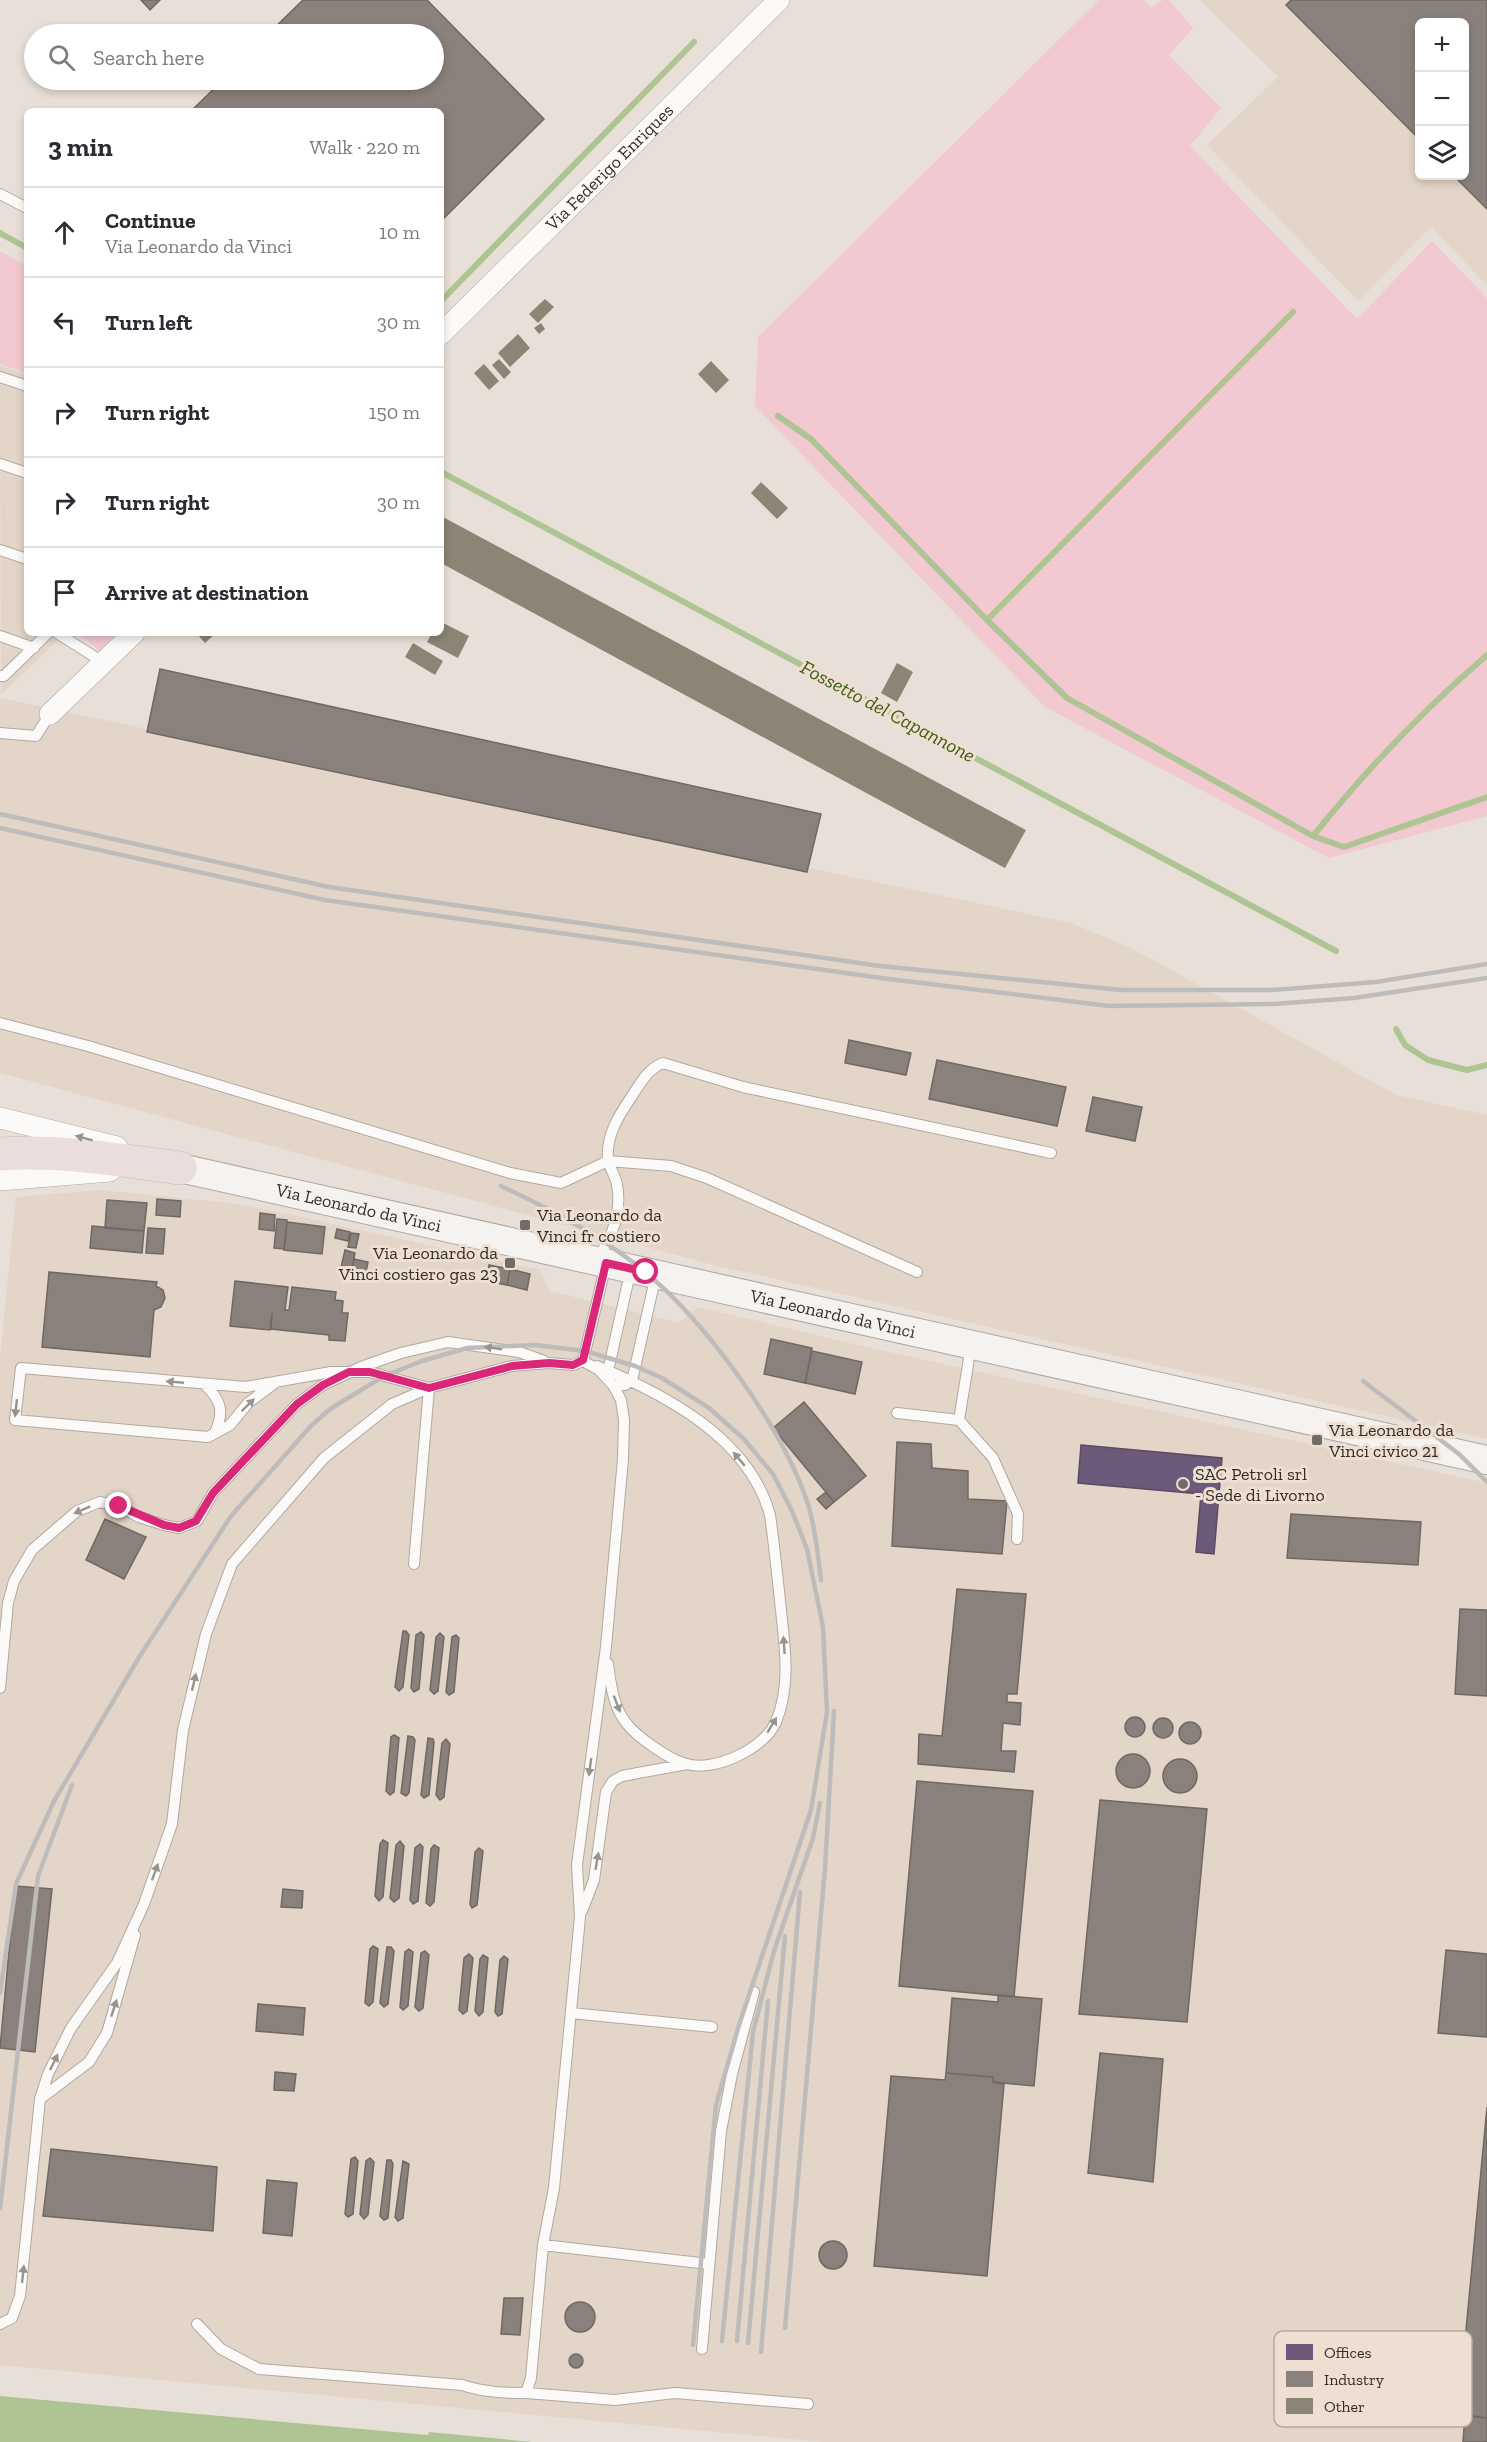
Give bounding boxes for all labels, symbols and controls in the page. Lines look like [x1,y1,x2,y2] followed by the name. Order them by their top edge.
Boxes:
[1415,18,1469,180] map controls
[1415,18,1469,72] button: +
[24,24,444,90] search box
[45,41,78,74] icon: search
[93,44,204,71] text: Search here
[1415,72,1469,126] button: −
[540,99,678,236] street label: Via Federigo Enriques
[1415,126,1469,180] button: layers
[48,131,113,163] text: 3 min
[309,135,420,159] text: Walk · 220 m
[105,207,196,234] text: Continue
[48,216,81,249] icon: ahead
[379,220,420,244] text: 10 m
[105,234,292,258] text: Via Leonardo da Vinci
[48,306,81,339] icon: left
[105,309,192,336] text: Turn left
[377,310,420,334] text: 30 m
[48,396,81,429] icon: right
[105,399,209,426] text: Turn right
[369,400,420,424] text: 150 m
[48,486,81,519] icon: right
[105,489,209,516] text: Turn right
[377,490,420,514] text: 30 m
[48,576,81,609] icon: arrive
[105,579,308,606] text: Arrive at destination
[797,655,979,767] water label: Fossetto del Capannone
[75,1133,93,1143] one-way arrow
[273,1179,443,1237] street label: Via Leonardo da Vinci
[536,1204,662,1247] place label: Via Leonardo da Vinci fr costiero
[518,1218,532,1232] marker: Via Leonardo da Vinci fr costiero
[338,1242,498,1285] place label: Via Leonardo da Vinci costiero gas 23
[503,1256,517,1270] marker: Via Leonardo da Vinci costiero gas 23
[632,1258,658,1284] route start
[747,1285,918,1343] street label: Via Leonardo da Vinci
[483,1344,502,1353] one-way arrow
[165,1377,184,1387] one-way arrow
[240,1398,255,1412] one-way arrow
[11,1399,21,1418] one-way arrow
[1328,1419,1454,1462] place label: Via Leonardo da Vinci civico 21
[1310,1433,1324,1447] marker: Via Leonardo da Vinci civico 21
[733,1451,746,1467] one-way arrow
[1195,1463,1325,1506] place label: SAC Petroli srl - Sede di Livorno
[1176,1477,1190,1491] marker: SAC Petroli srl - Sede di Livorno
[105,1492,131,1518] route end
[74,1505,91,1514] one-way arrow
[779,1635,789,1654] one-way arrow
[190,1673,200,1691] one-way arrow
[612,1695,622,1713] one-way arrow
[767,1717,778,1733] one-way arrow
[585,1758,595,1777] one-way arrow
[593,1851,602,1870] one-way arrow
[151,1863,160,1881] one-way arrow
[110,1999,120,2017] one-way arrow
[50,2053,59,2070] one-way arrow
[18,2265,27,2284] one-way arrow
[1274,2331,1472,2427] legend
[1324,2343,1371,2362] text: Offices
[1324,2370,1385,2389] text: Industry
[1324,2397,1365,2416] text: Other

